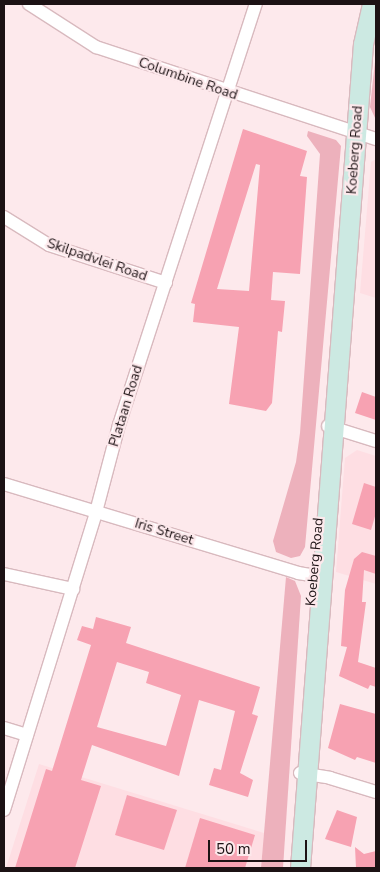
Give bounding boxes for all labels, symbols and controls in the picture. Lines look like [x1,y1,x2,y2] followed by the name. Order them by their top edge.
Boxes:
[136,54,240,104] street label: Columbine Road
[344,105,366,195] street label: Koeberg Road
[45,235,149,285] street label: Skilpadvlei Road
[106,363,146,449] street label: Plataan Road
[133,515,195,549] street label: Iris Street
[303,517,327,607] street label: Koeberg Road
[210,830,309,862] scale bar
[216,839,251,859] text: 50 m

